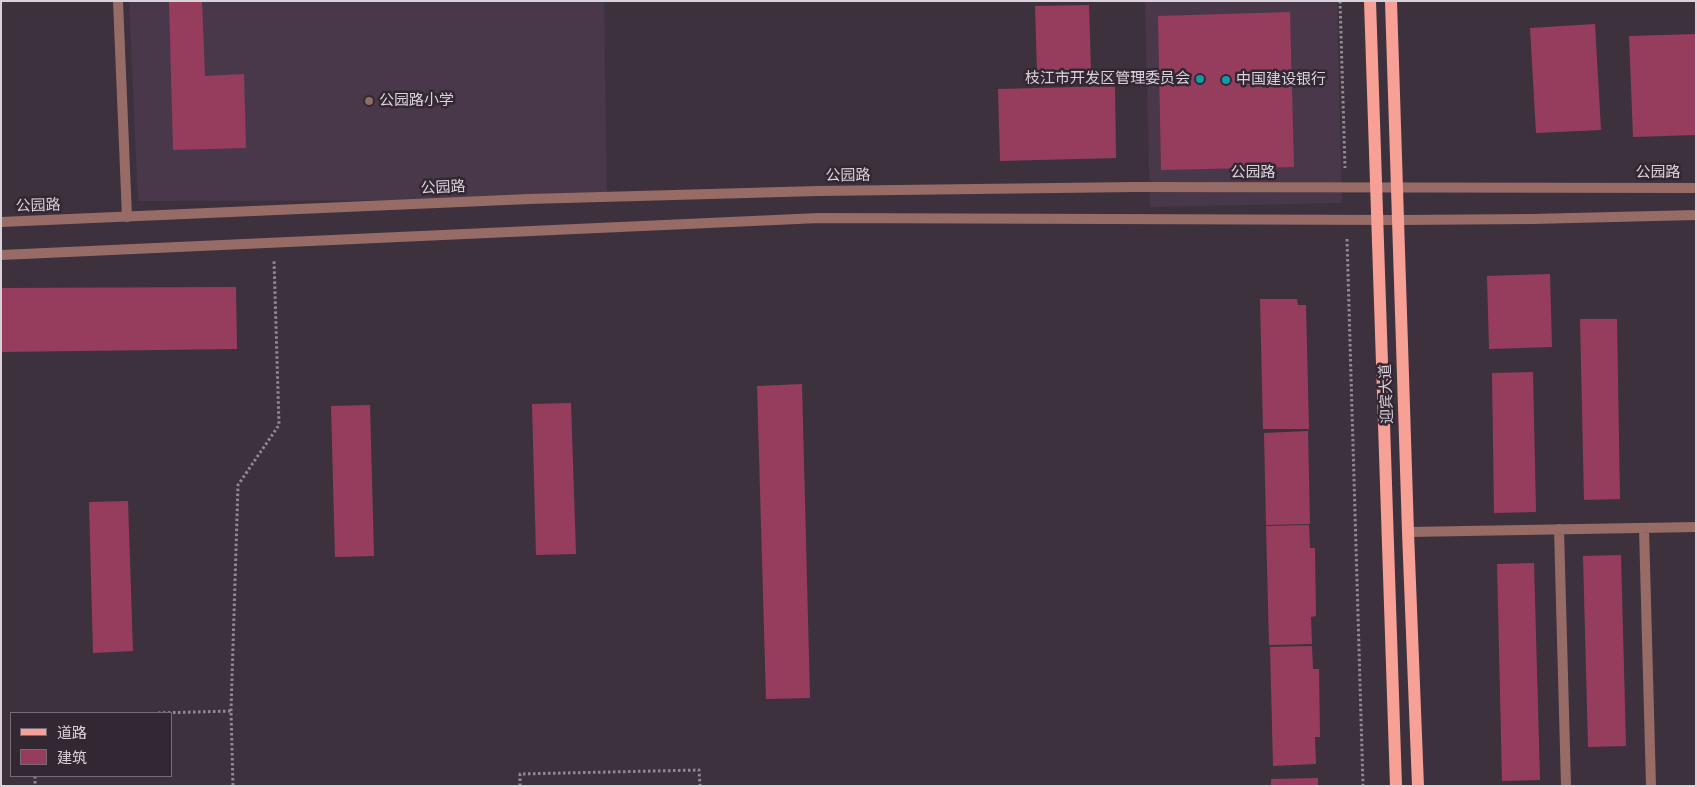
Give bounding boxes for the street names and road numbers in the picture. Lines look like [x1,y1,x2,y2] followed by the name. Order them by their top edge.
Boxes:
[1231,164,1275,182] street label: 公园路
[1636,164,1680,182] street label: 公园路
[825,167,871,185] street label: 公园路
[420,178,466,198] street label: 公园路
[15,196,61,216] street label: 公园路
[1377,364,1397,424] street label: 迎宾大道

